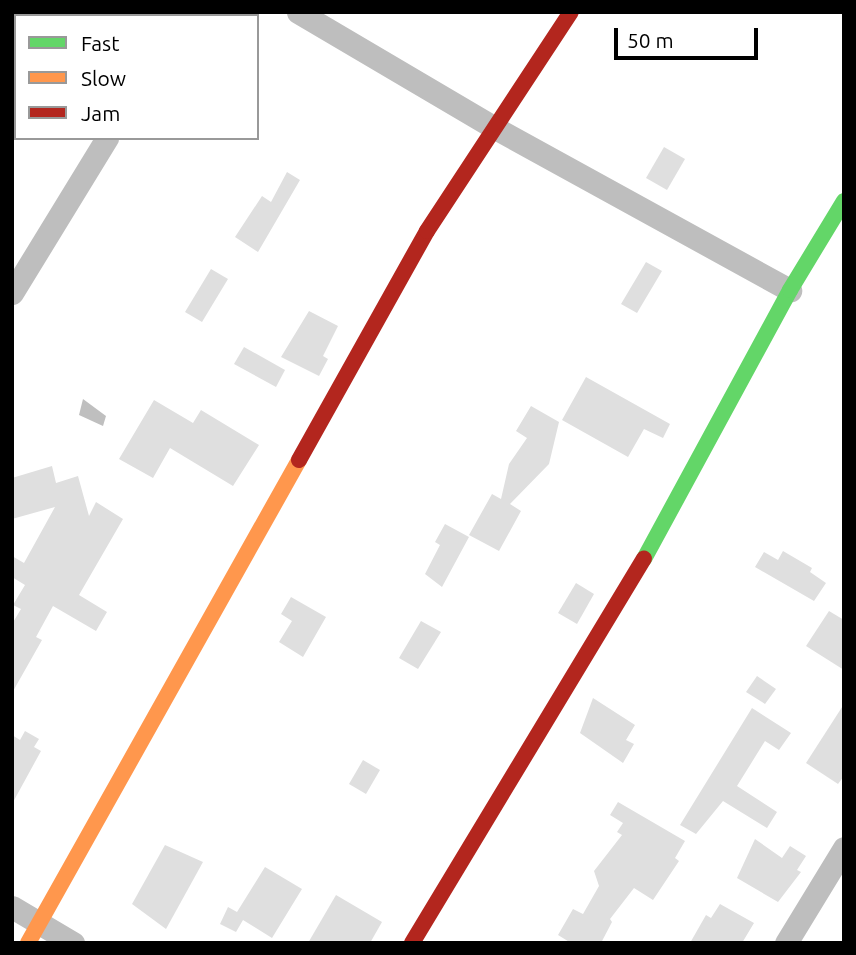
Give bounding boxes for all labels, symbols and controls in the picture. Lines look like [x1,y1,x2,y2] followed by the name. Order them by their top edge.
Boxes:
[14,14,259,140] legend
[618,14,762,58] scale bar
[627,28,674,52] text: 50 m
[81,31,119,55] text: Fast
[81,66,126,90] text: Slow
[81,101,120,125] text: Jam

